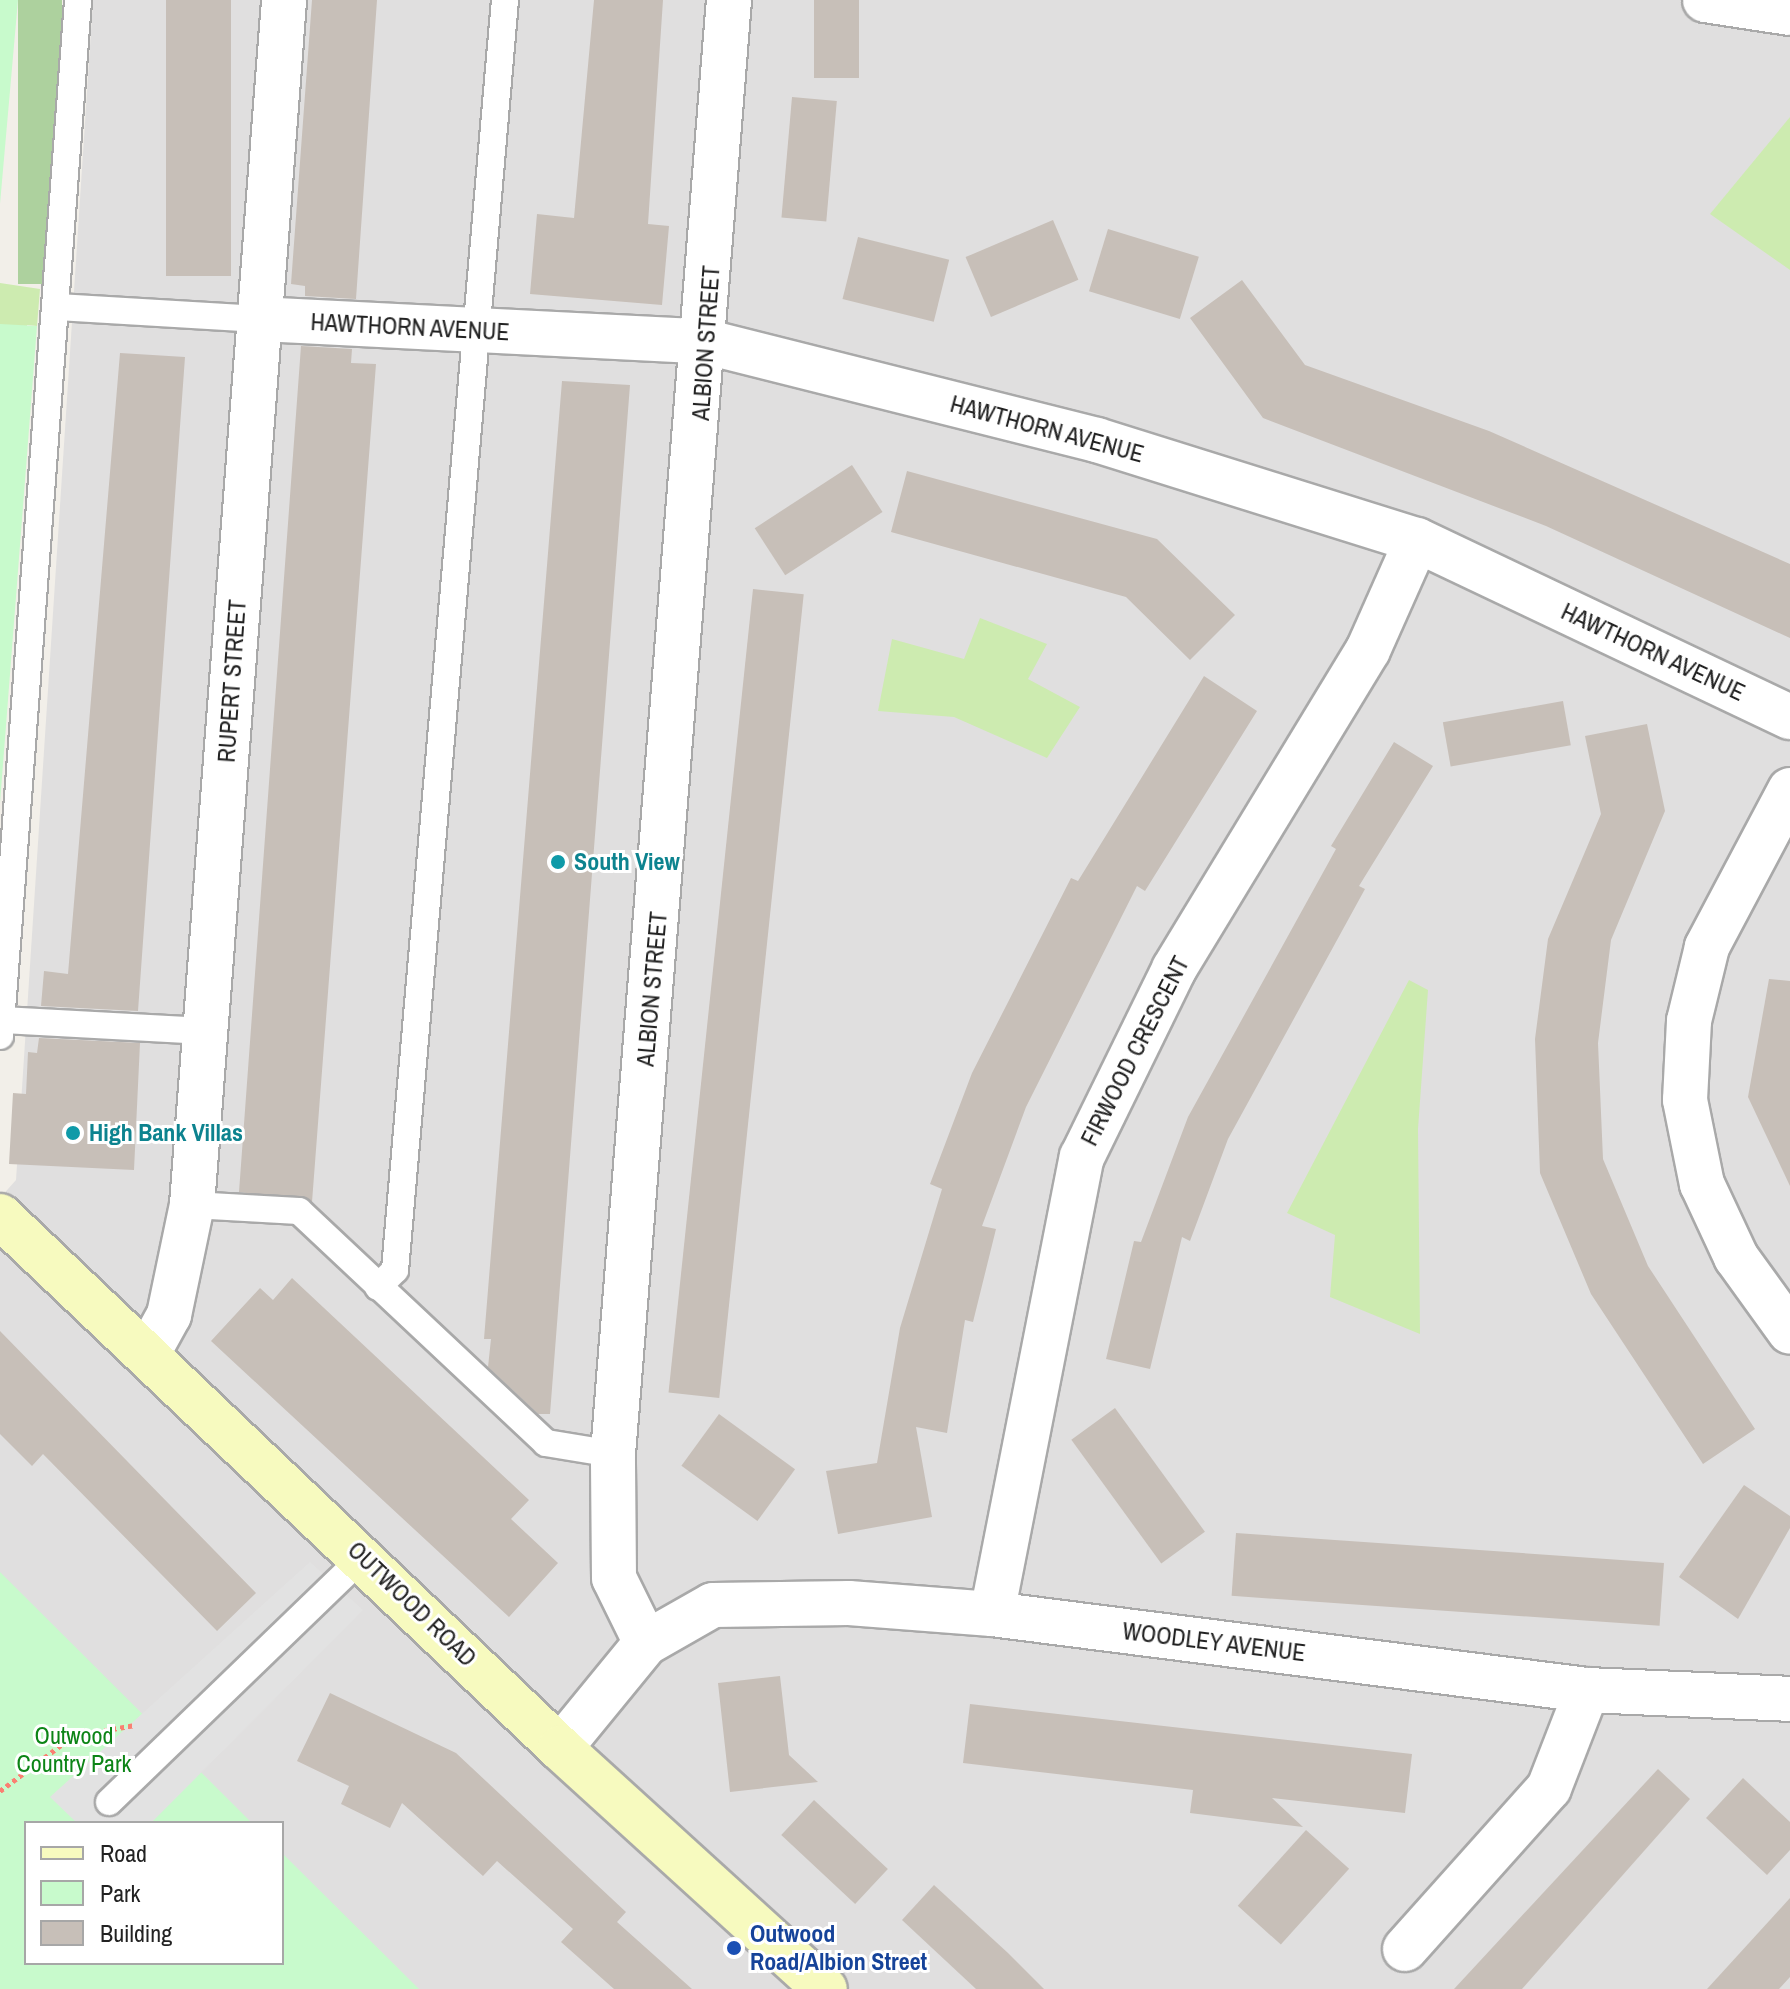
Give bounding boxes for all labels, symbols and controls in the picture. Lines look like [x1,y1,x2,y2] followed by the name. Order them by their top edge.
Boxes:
[686,265,726,421] street label: ALBION STREET
[309,307,511,347] street label: HAWTHORN AVENUE
[947,389,1147,469] street label: HAWTHORN AVENUE
[1556,597,1750,707] street label: HAWTHORN AVENUE
[212,598,252,764] street label: RUPERT STREET
[574,848,680,876] place label: South View
[549,853,567,871] marker: South View
[631,910,673,1068] street label: ALBION STREET
[1075,952,1195,1150] street label: FIRWOOD CRESCENT
[89,1119,243,1147] place label: High Bank Villas
[64,1124,82,1142] marker: High Bank Villas
[342,1536,482,1672] street label: OUTWOOD ROAD
[1120,1616,1308,1668] street label: WOODLEY AVENUE
[17,1722,131,1778] park label: Outwood Country Park
[24,1821,284,1965] legend
[100,1837,147,1869] text: Road
[100,1877,140,1909] text: Park
[100,1917,172,1949] text: Building
[750,1920,927,1976] place label: Outwood Road/Albion Street
[725,1939,743,1957] marker: Outwood Road/Albion Street

